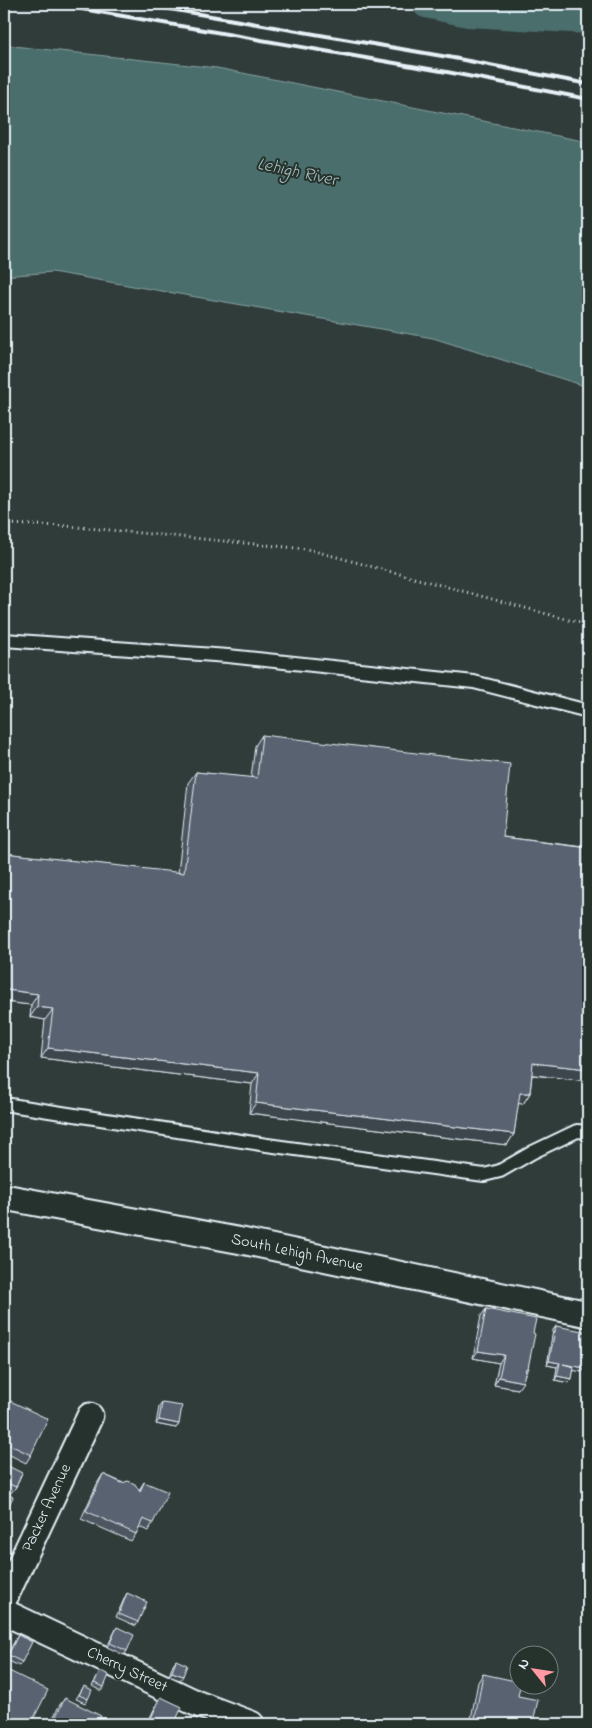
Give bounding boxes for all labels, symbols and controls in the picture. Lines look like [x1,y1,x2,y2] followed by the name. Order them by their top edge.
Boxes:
[255,152,342,195] water label: Lehigh River
[229,1227,366,1279] street label: South Lehigh Avenue
[16,1459,78,1556] street label: Packer Avenue
[83,1641,172,1699] street label: Cherry Street
[510,1646,560,1696] north arrow
[513,1655,535,1674] text: N

